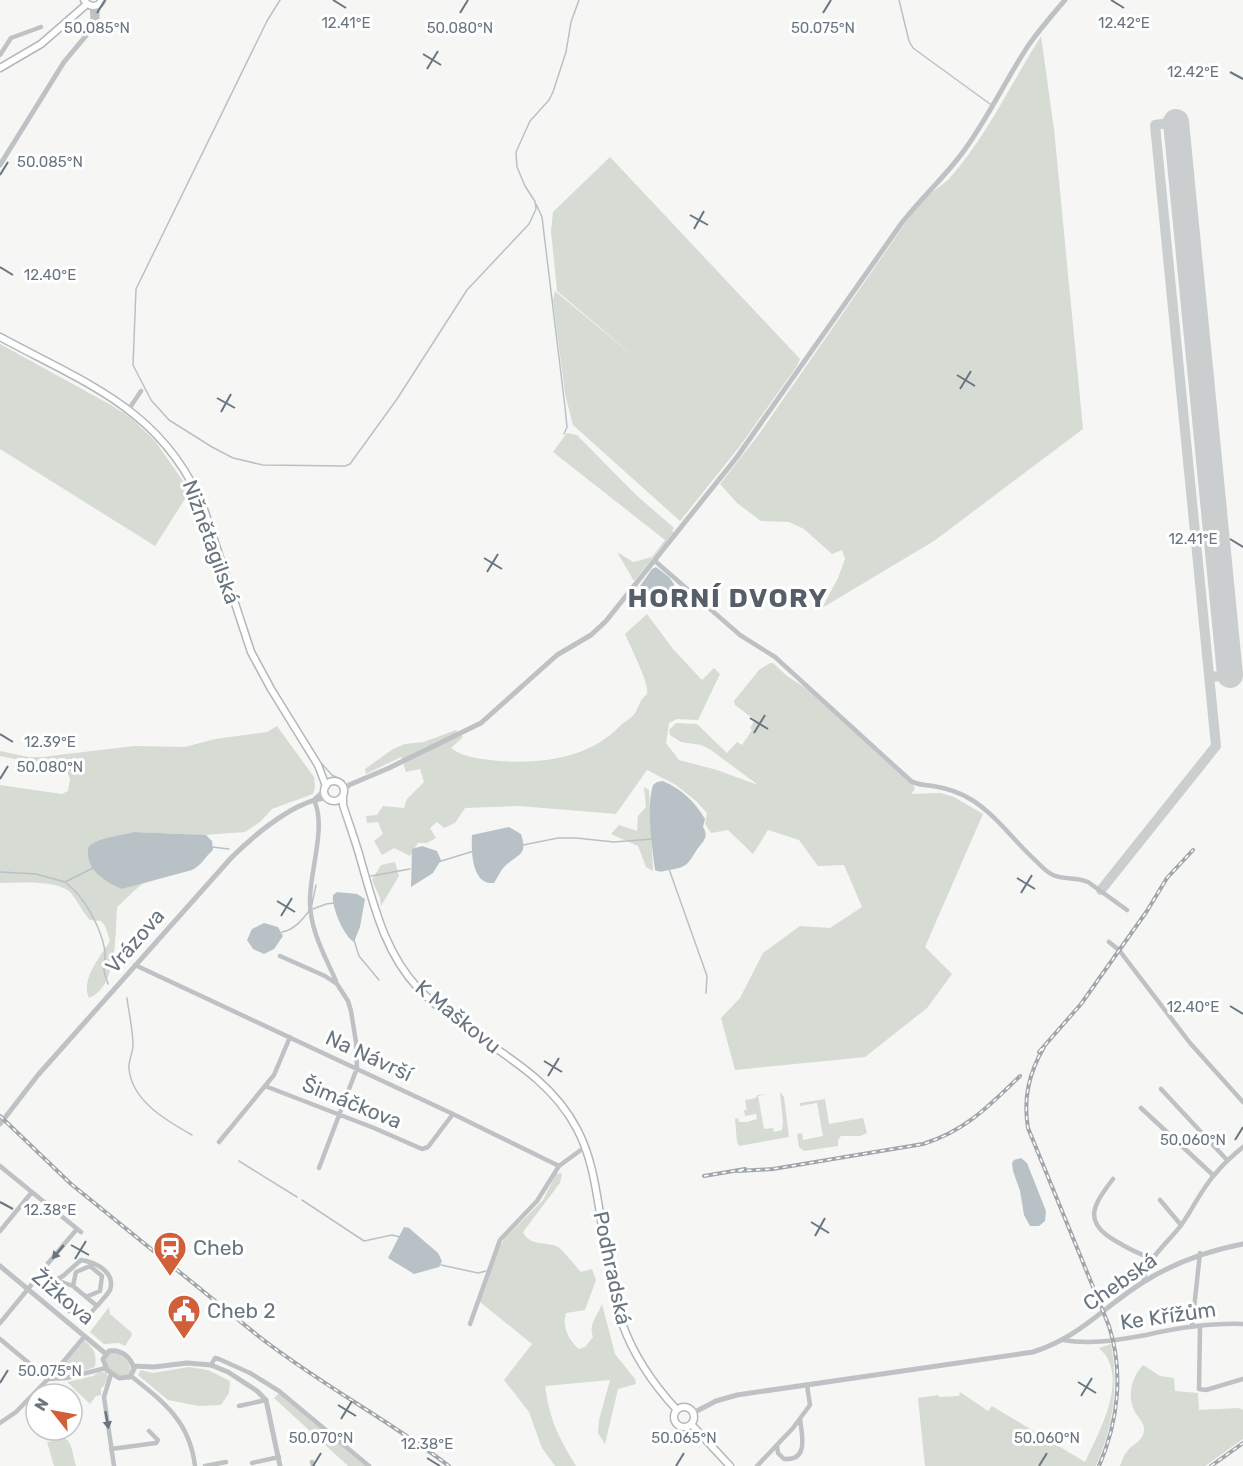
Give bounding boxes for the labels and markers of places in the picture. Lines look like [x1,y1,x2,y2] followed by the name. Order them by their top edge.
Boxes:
[152,1230,188,1277] station icon: Cheb
[193,1235,244,1260] place label: Cheb
[166,1293,202,1340] public building icon: Cheb 2
[207,1298,276,1323] place label: Cheb 2

